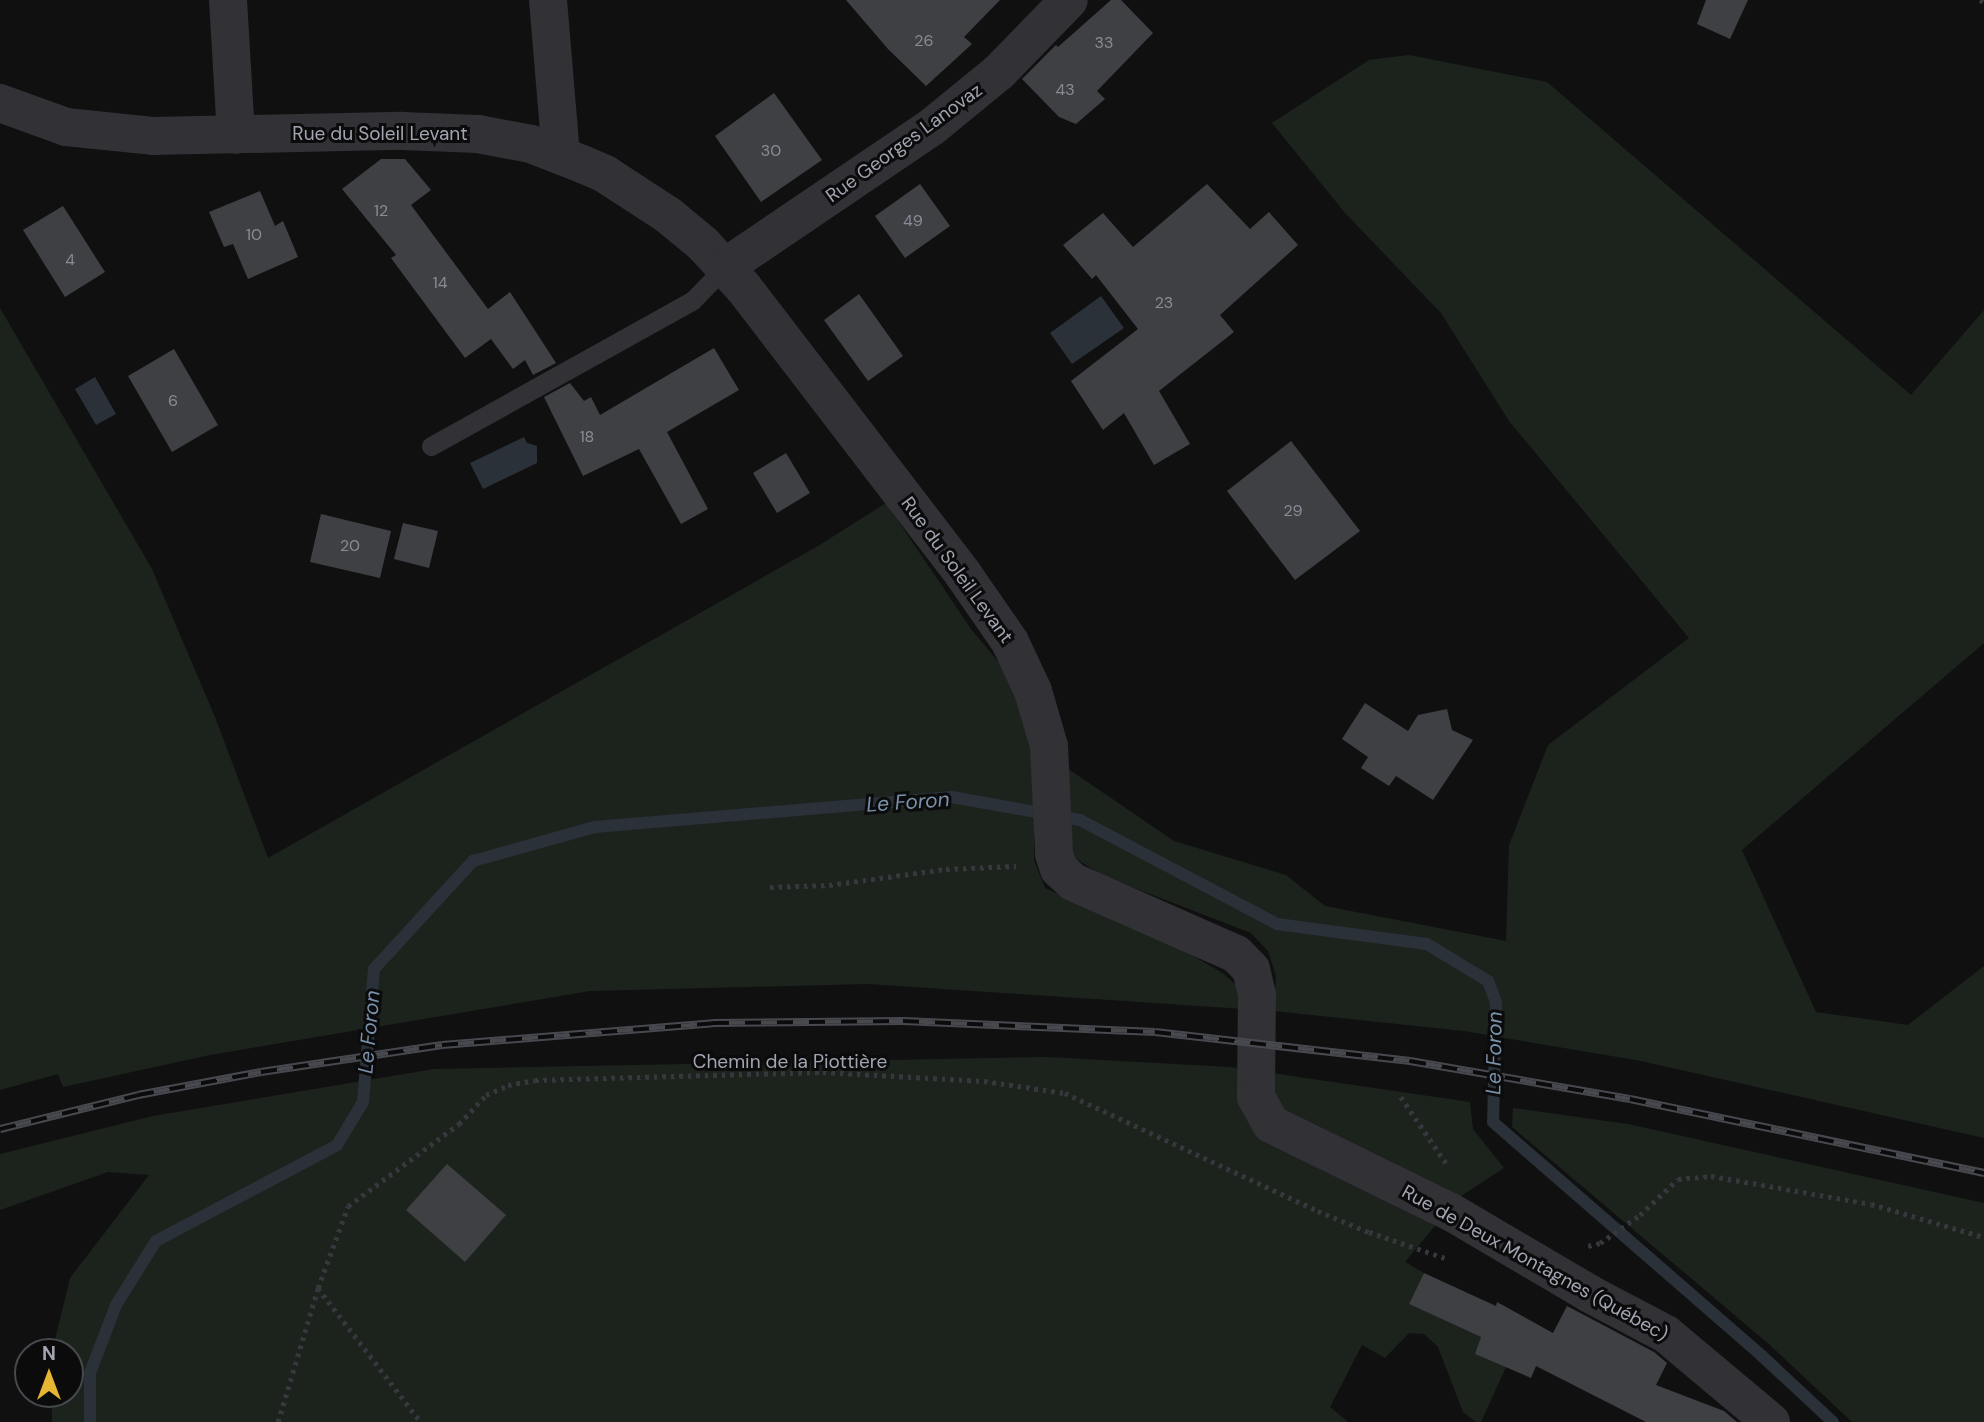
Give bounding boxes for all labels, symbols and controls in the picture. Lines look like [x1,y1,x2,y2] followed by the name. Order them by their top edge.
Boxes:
[914,31,934,51] house number: 26
[1095,33,1113,53] house number: 33
[821,79,987,207] street label: Rue Georges Lanovaz
[1055,80,1075,100] house number: 43
[292,123,468,145] street label: Rue du Soleil Levant
[761,141,781,161] house number: 30
[374,201,388,221] house number: 12
[903,211,923,231] house number: 49
[246,225,262,245] house number: 10
[65,250,75,270] house number: 4
[433,273,447,293] house number: 14
[1155,293,1173,313] house number: 23
[168,391,178,411] house number: 6
[580,427,594,447] house number: 18
[896,492,1018,648] street label: Rue du Soleil Levant
[1283,501,1303,521] house number: 29
[340,536,360,556] house number: 20
[865,787,951,817] water label: Le Foron
[353,989,385,1075] water label: Le Foron
[1481,1011,1507,1095] water label: Le Foron
[693,1051,887,1073] street label: Chemin de la Piottière
[1398,1180,1672,1346] street label: Rue de Deux Montagnes (Québec)
[14,1338,84,1408] north arrow
[42,1341,56,1366] text: N

